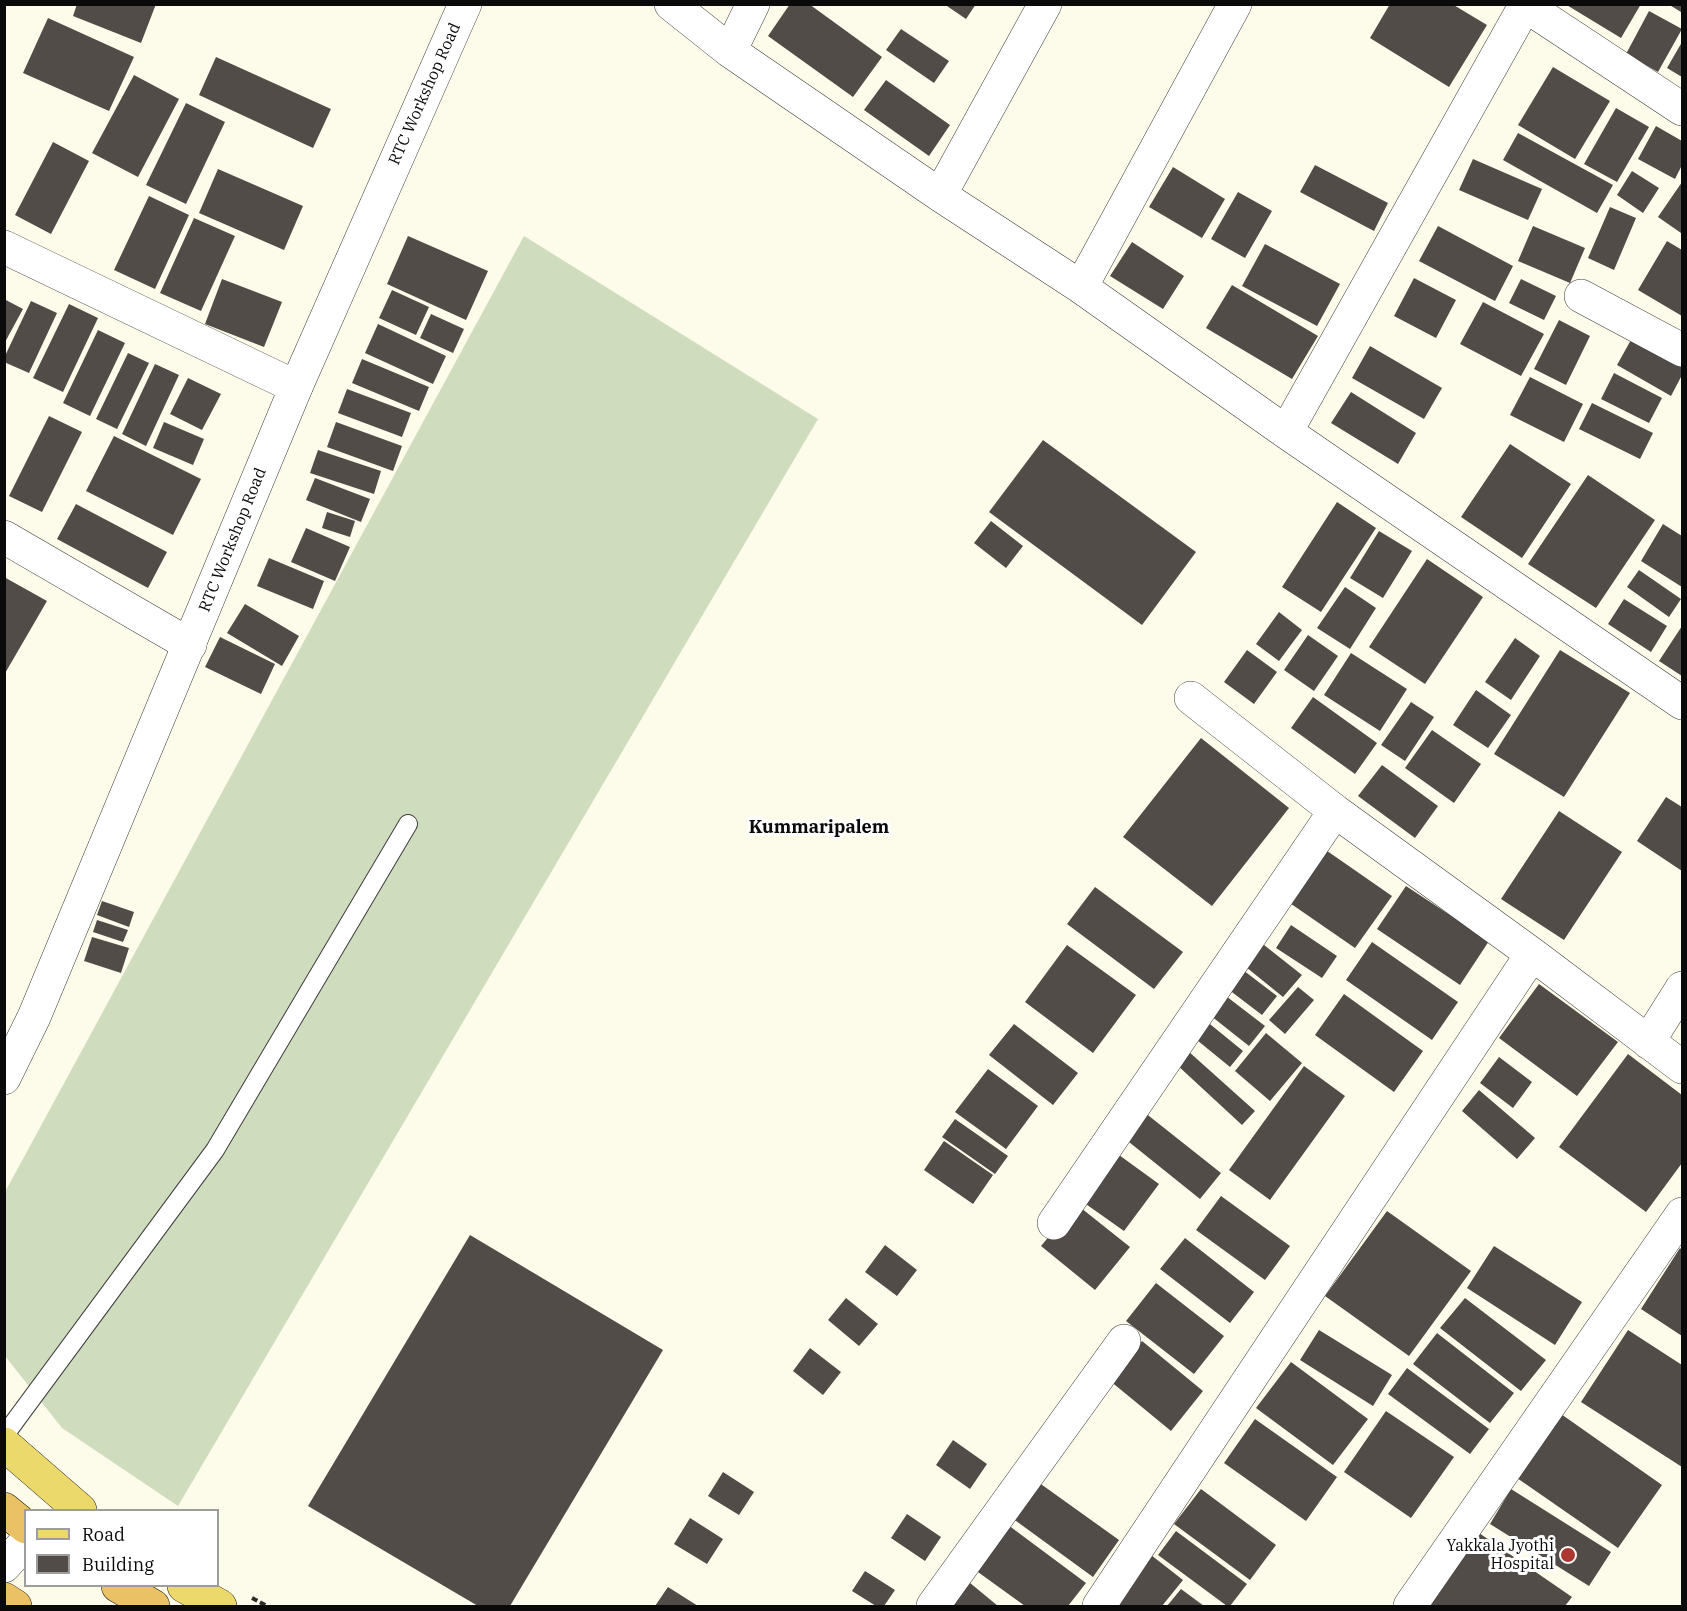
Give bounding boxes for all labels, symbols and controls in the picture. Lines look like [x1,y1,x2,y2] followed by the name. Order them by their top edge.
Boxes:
[385,20,465,168] street label: RTC Workshop Road
[195,465,271,615] street label: RTC Workshop Road
[749,817,889,839] district label: Kummaripalem
[24,1509,219,1587] legend
[82,1523,125,1546] text: Road
[1446,1536,1554,1574] place label: Yakkala Jyothi Hospital
[1559,1546,1577,1564] marker: Yakkala Jyothi Hospital
[82,1553,154,1576] text: Building

